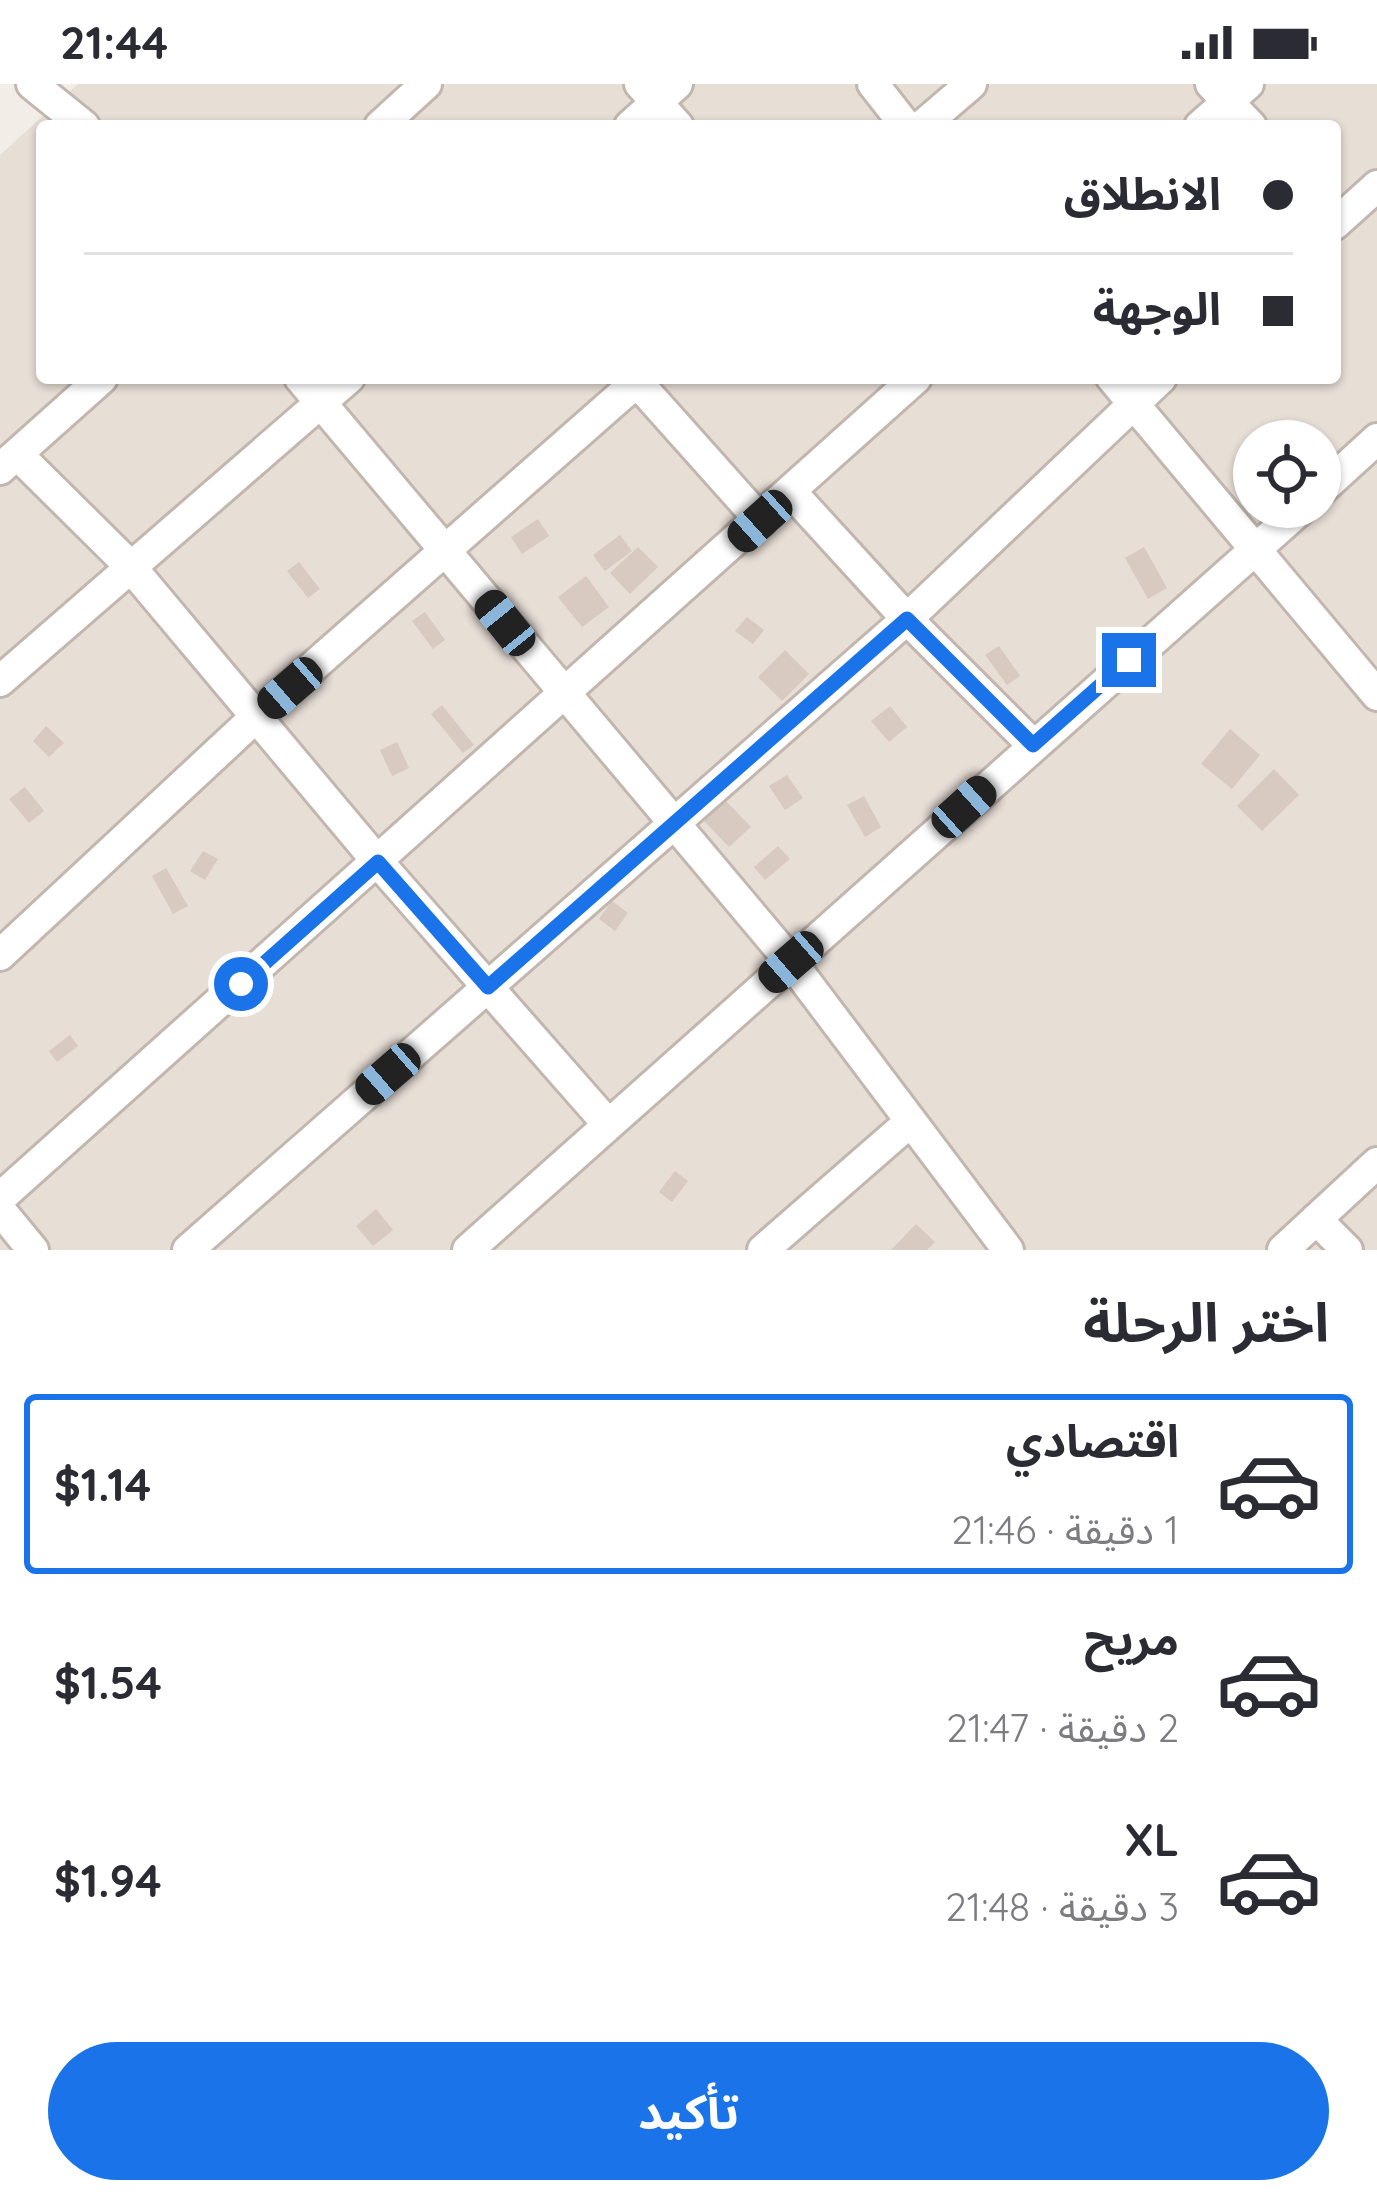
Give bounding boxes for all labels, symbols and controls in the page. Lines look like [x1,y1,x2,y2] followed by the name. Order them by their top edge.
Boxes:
[60,14,168,70] text: 21:44
[1064,165,1221,221] text: الانطلاق
[1093,280,1221,336] text: الوجهة
[1233,420,1341,528] map controls
[1233,420,1341,528] button: locate
[721,484,799,558] car
[468,584,542,662] car
[1102,633,1156,687] route end
[251,651,329,725] car
[925,770,1003,844] car
[752,925,830,999] car
[214,957,268,1011] route start
[349,1037,427,1111] car
[1083,1288,1329,1356] text: اختر الرحلة
[1006,1412,1179,1468] text: اقتصادي
[1215,1430,1323,1538] icon: car
[54,1456,151,1512] text: $1.14
[951,1505,1179,1554] text: 1 دقيقة · 21:46
[1084,1610,1179,1666] text: مريح
[1215,1628,1323,1736] icon: car
[54,1654,162,1710] text: $1.54
[946,1703,1179,1752] text: 2 دقيقة · 21:47
[1124,1811,1179,1867] text: XL
[1215,1826,1323,1934] icon: car
[54,1852,162,1908] text: $1.94
[945,1882,1179,1931] text: 3 دقيقة · 21:48
[48,2042,1329,2180] button: تأكيد

